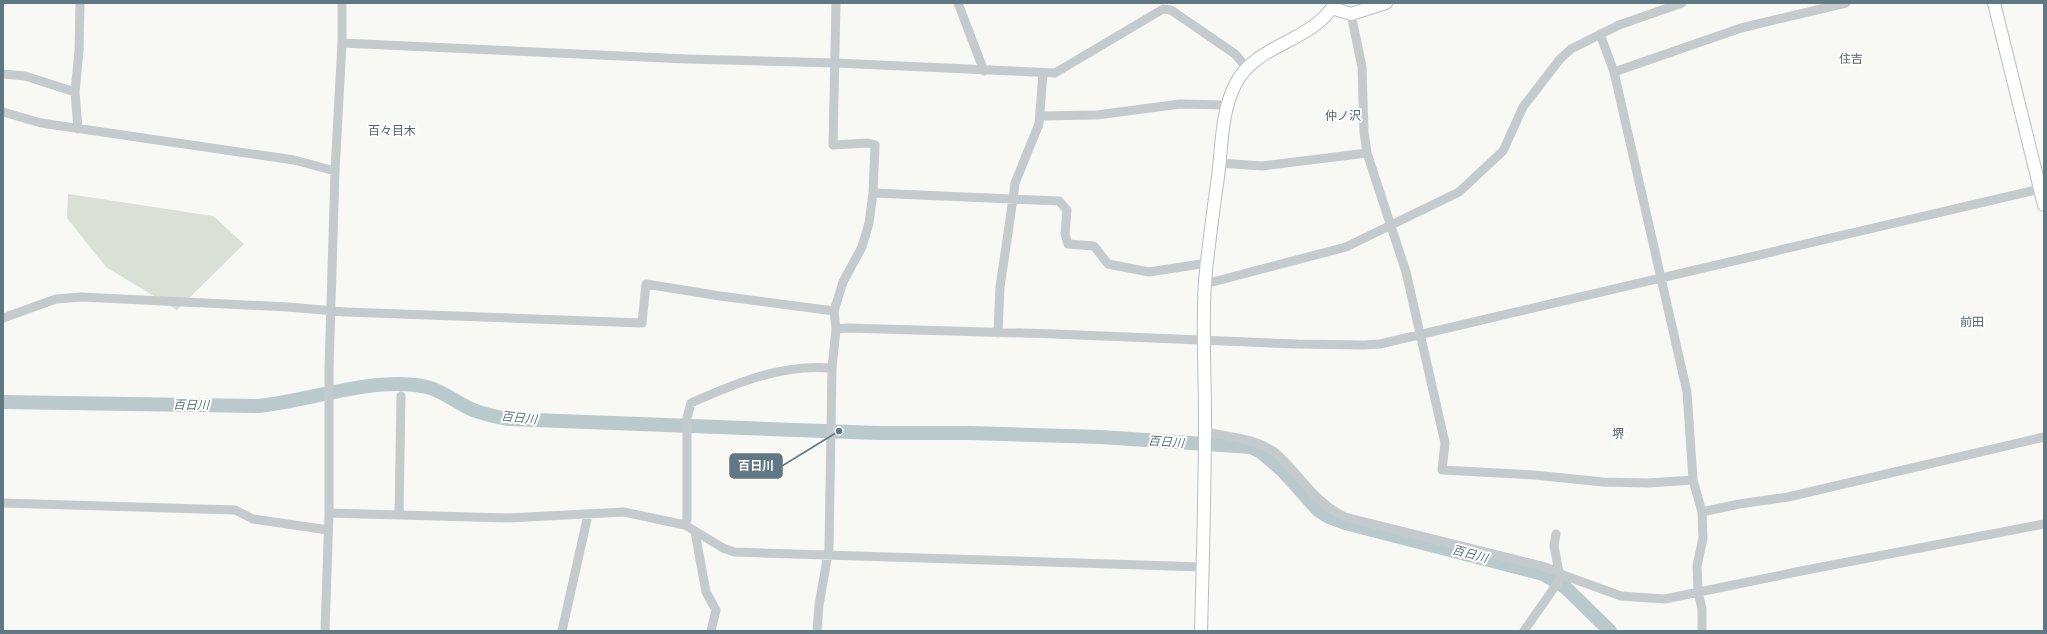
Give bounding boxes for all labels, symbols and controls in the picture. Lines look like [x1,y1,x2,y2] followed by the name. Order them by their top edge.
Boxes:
[1839,50,1863,67] district label: 住吉
[1325,107,1361,124] district label: 仲ノ沢
[368,122,416,139] district label: 百々目木
[1960,313,1984,330] district label: 前田
[173,396,211,413] water label: 百日川
[500,407,540,428] water label: 百日川
[1612,425,1624,442] district label: 堺
[1147,432,1187,451] water label: 百日川
[730,454,782,478] callout: 百日川
[738,457,774,474] text: 百日川
[1451,541,1492,567] water label: 百日川

